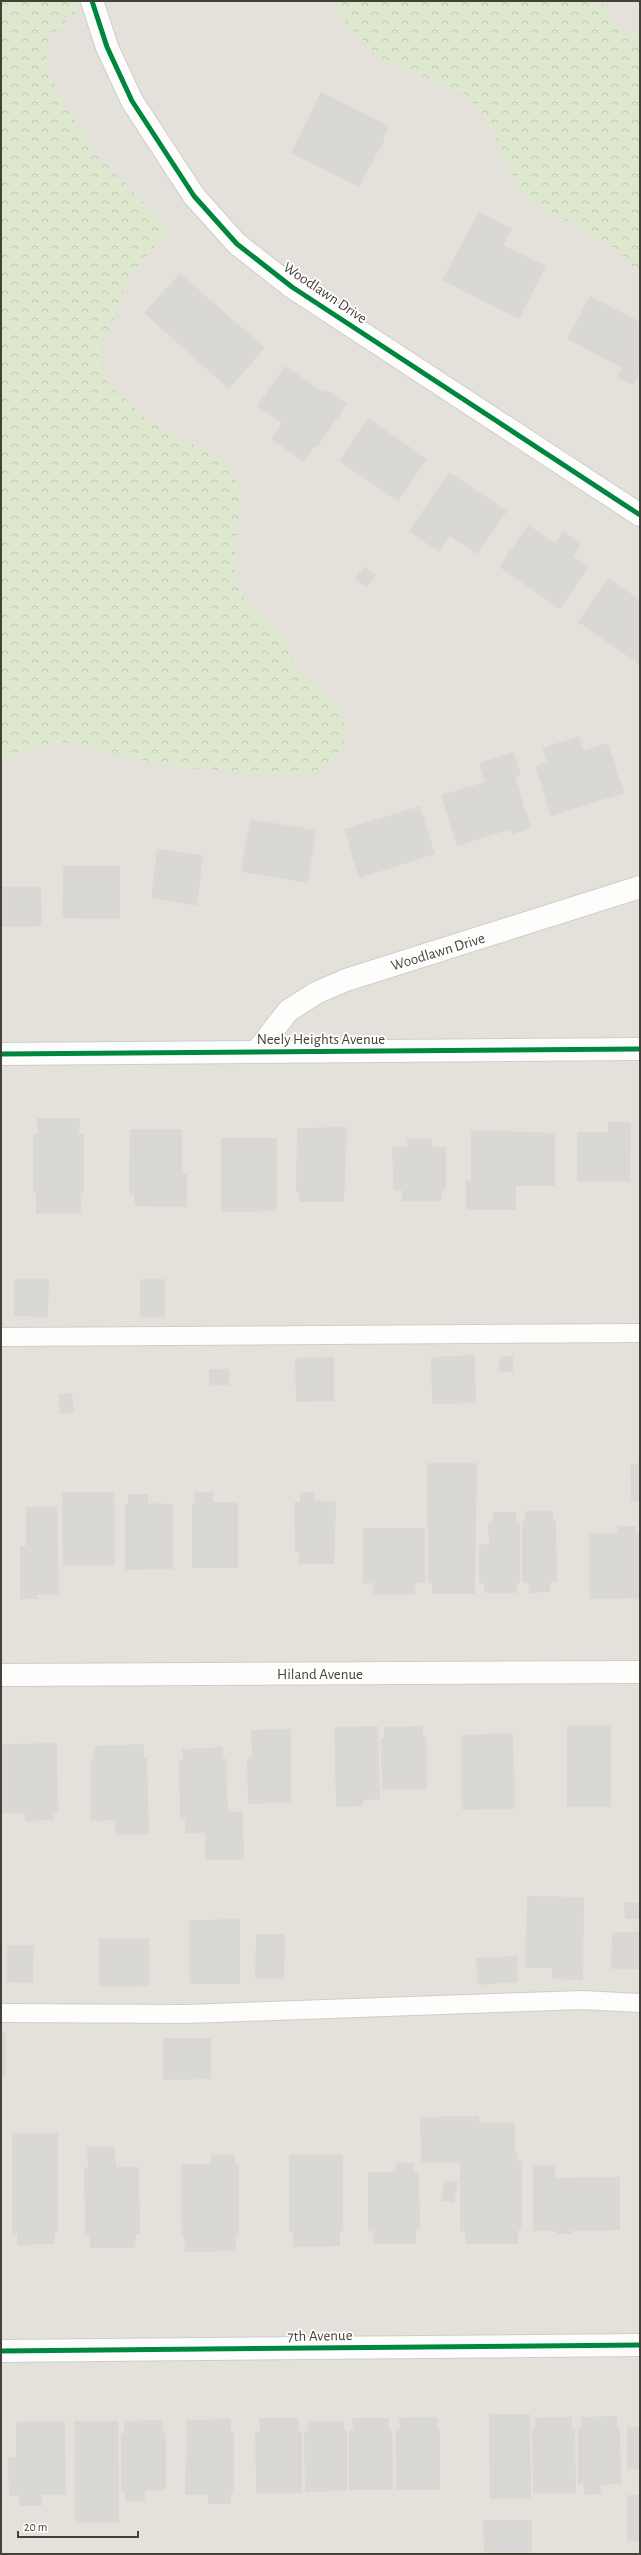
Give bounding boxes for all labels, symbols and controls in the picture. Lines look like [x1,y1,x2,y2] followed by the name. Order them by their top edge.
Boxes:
[281,260,370,326] street label: Woodlawn Drive
[389,931,487,973] street label: Woodlawn Drive
[257,1032,385,1047] street label: Neely Heights Avenue
[277,1667,363,1682] street label: Hiland Avenue
[287,2328,353,2344] street label: 7th Avenue
[18,2513,138,2539] scale bar
[24,2521,47,2533] text: 20 m

